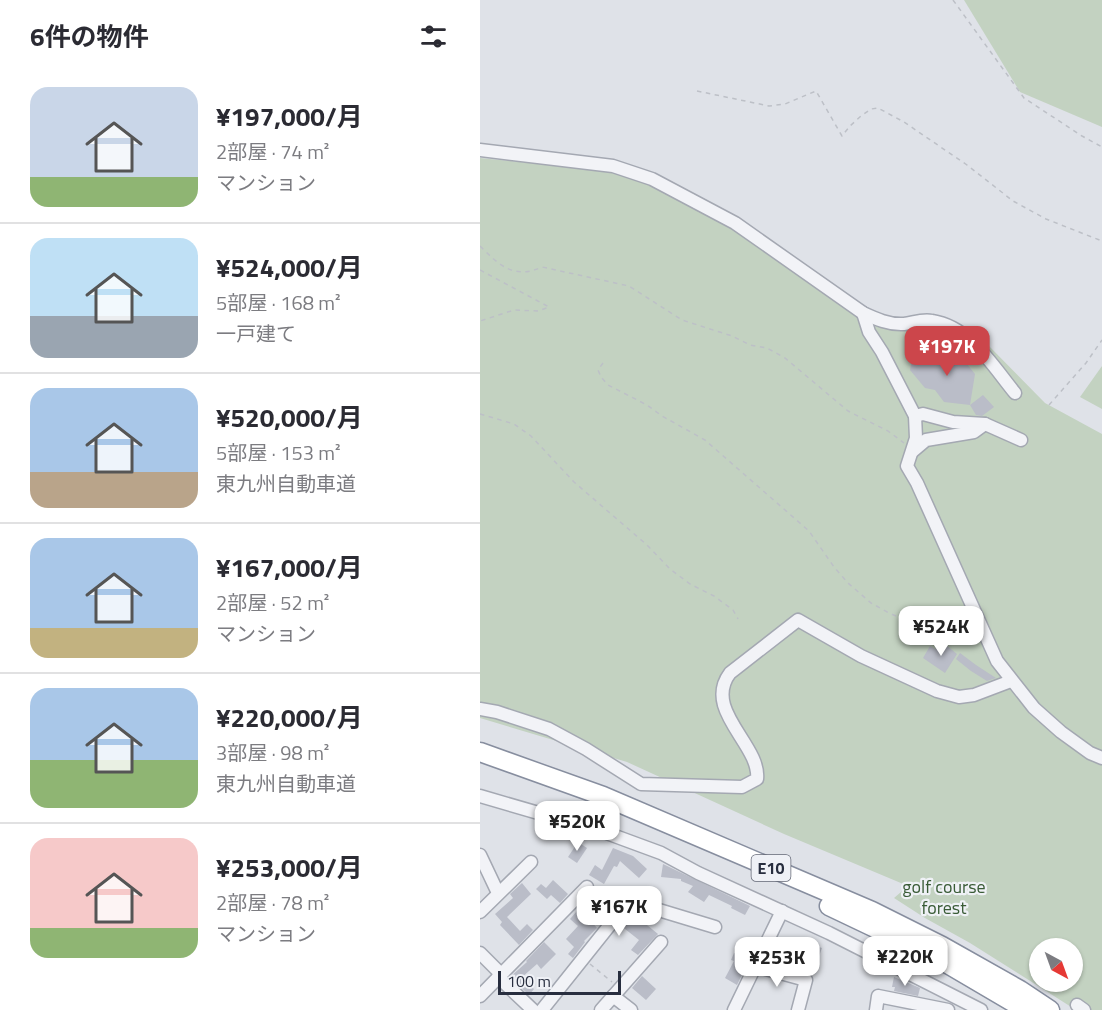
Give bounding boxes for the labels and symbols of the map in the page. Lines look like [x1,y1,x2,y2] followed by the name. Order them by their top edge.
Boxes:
[905,326,989,377] pin: ¥197K
[899,606,983,657] pin: ¥524K
[535,801,619,852] pin: ¥520K
[752,855,790,881] road number: E10
[902,873,986,921] park label: golf course forest
[577,886,661,937] pin: ¥167K
[863,936,947,987] pin: ¥220K
[735,937,819,988] pin: ¥253K
[1029,938,1083,992] north arrow
[498,968,621,996] scale bar

